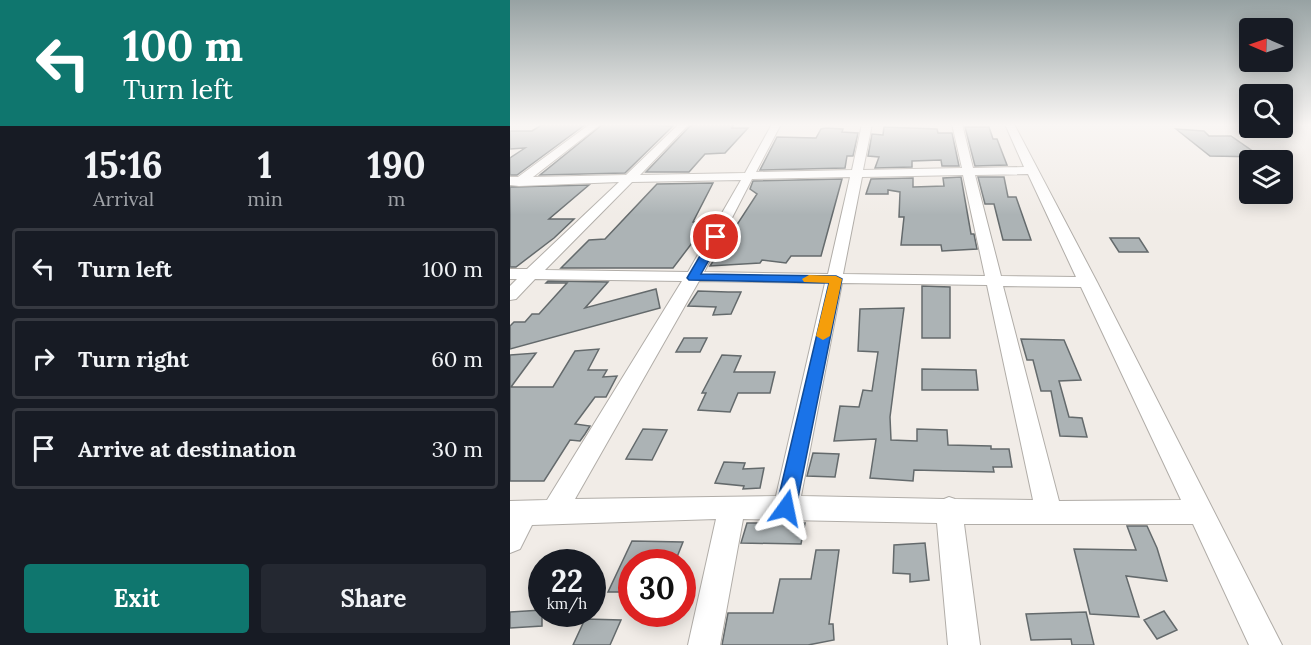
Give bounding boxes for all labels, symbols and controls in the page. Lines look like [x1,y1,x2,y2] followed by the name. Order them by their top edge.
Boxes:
[1239,18,1293,72] north arrow
[1239,18,1293,204] map controls
[123,19,243,73] text: 100 m
[24,24,102,102] icon: left
[123,72,233,106] text: Turn left
[1239,84,1293,138] button: search
[84,142,163,188] text: 15:16
[258,142,272,188] text: 1
[367,142,426,188] text: 190
[1239,150,1293,204] button: layers
[93,186,154,211] text: Arrival
[247,186,283,211] text: min
[387,186,405,211] text: m
[690,211,741,262] pin
[699,220,732,253] icon: arrive
[27,252,60,285] icon: left
[78,255,172,283] text: Turn left
[422,255,483,283] text: 100 m
[27,342,60,375] icon: right
[78,345,189,373] text: Turn right
[431,345,483,373] text: 60 m
[27,432,60,465] icon: arrive
[78,435,296,463] text: Arrive at destination
[432,435,483,463] text: 30 m
[754,476,818,540] position arrow
[618,549,696,627] speed limit sign: 30
[551,562,583,600] text: 22
[24,564,249,633] button: Exit
[261,564,486,633] button: Share
[547,594,587,613] text: km/h

